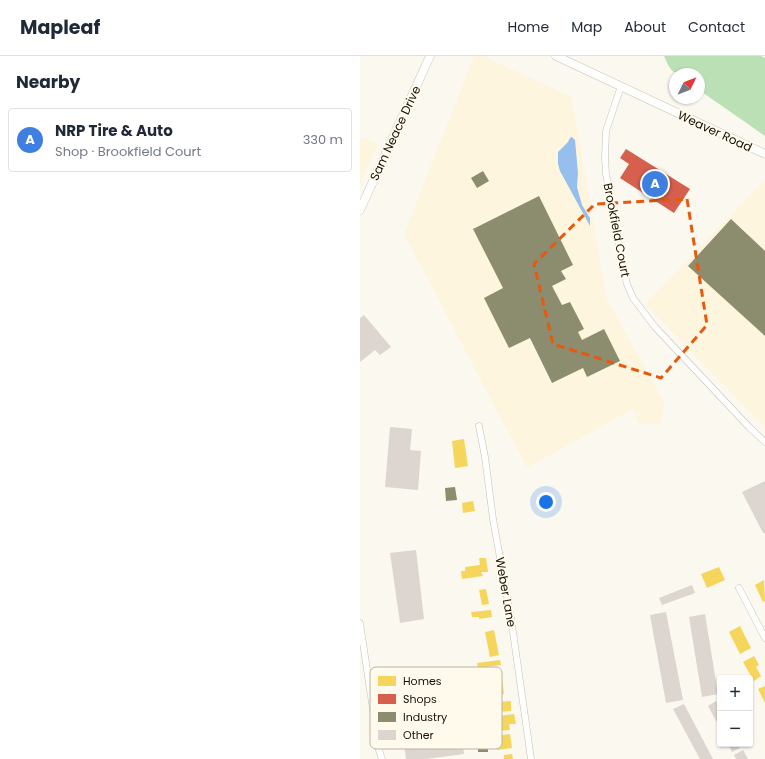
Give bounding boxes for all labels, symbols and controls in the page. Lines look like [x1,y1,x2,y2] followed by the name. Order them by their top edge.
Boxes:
[20,14,100,41] text: Mapleaf
[507,17,549,37] text: Home
[571,17,602,37] text: Map
[624,17,666,37] text: About
[688,17,745,37] text: Contact
[669,68,705,104] north arrow
[16,70,80,94] text: Nearby
[366,83,424,183] street label: Sam Neace Drive
[675,106,755,156] street label: Weaver Road
[55,120,173,141] text: NRP Tire & Auto
[25,130,35,149] text: A
[303,130,343,149] text: 330 m
[55,142,201,161] text: Shop · Brookfield Court
[642,169,668,199] pin: A
[600,182,634,278] street label: Brookfield Court
[536,492,556,512] your location
[491,556,521,628] street label: Weber Lane
[370,667,502,749] legend
[403,673,442,689] text: Homes
[717,675,753,747] map controls
[717,675,753,711] button: +
[403,691,437,707] text: Shops
[403,709,448,725] text: Industry
[717,711,753,747] button: −
[403,727,434,743] text: Other

